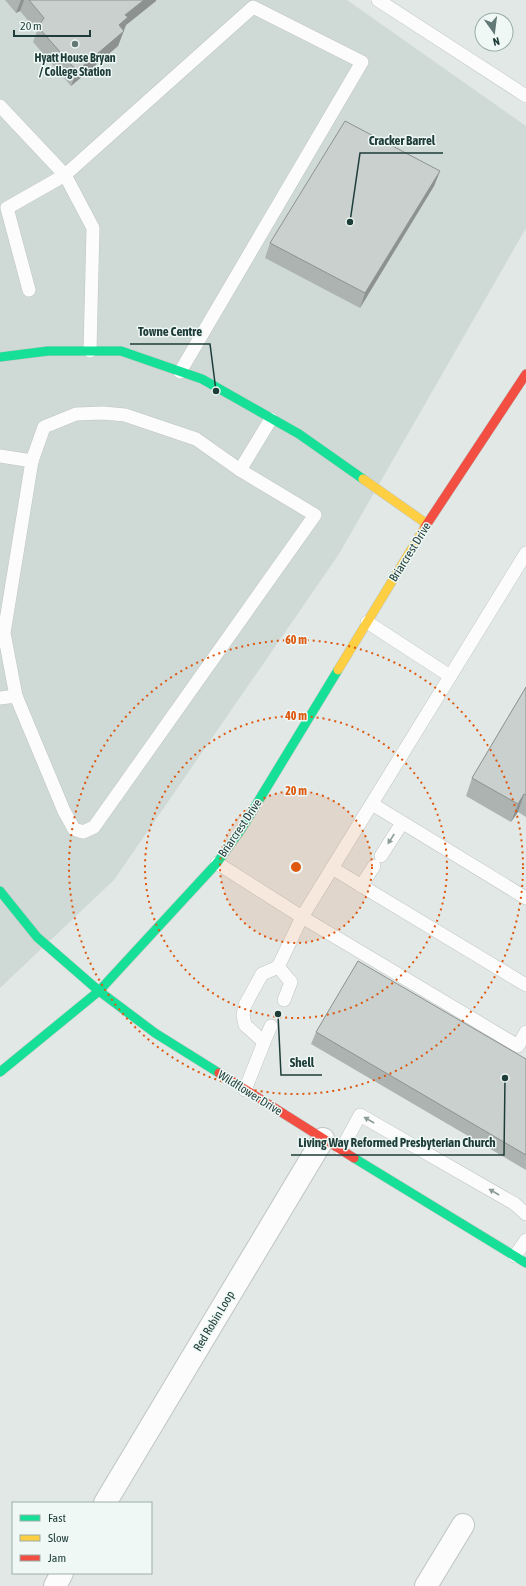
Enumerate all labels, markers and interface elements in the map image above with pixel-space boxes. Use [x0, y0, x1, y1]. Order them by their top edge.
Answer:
scale bar [14, 12, 90, 38]
north arrow [474, 12, 514, 52]
text: 20 m [20, 19, 42, 33]
text: N [492, 35, 501, 48]
marker: Hyatt House Bryan / College Station [70, 39, 80, 49]
place label: Hyatt House Bryan / College Station [34, 51, 116, 79]
callout: Cracker Barrel [360, 128, 443, 153]
text: Cracker Barrel [369, 133, 436, 148]
callout: Towne Centre [130, 319, 210, 344]
text: Towne Centre [138, 324, 202, 339]
street label: Briarcrest Drive [386, 520, 434, 584]
text: 60 m [285, 633, 307, 647]
text: 40 m [284, 709, 307, 723]
text: 20 m [285, 784, 307, 798]
street label: Briarcrest Drive [215, 796, 265, 860]
one-way arrow [387, 834, 395, 844]
centre of rings [289, 860, 303, 874]
callout: Shell [281, 1050, 322, 1075]
text: Shell [290, 1055, 315, 1070]
street label: Wildflower Drive [215, 1068, 285, 1118]
one-way arrow [363, 1116, 375, 1123]
callout: Living Way Reformed Presbyterian Church [291, 1130, 504, 1155]
text: Living Way Reformed Presbyterian Church [298, 1135, 496, 1150]
one-way arrow [488, 1188, 500, 1195]
street label: Red Robin Loop [191, 1288, 238, 1354]
legend [12, 1502, 152, 1574]
text: Fast [48, 1511, 66, 1525]
text: Slow [48, 1531, 69, 1545]
text: Jam [48, 1551, 66, 1565]

